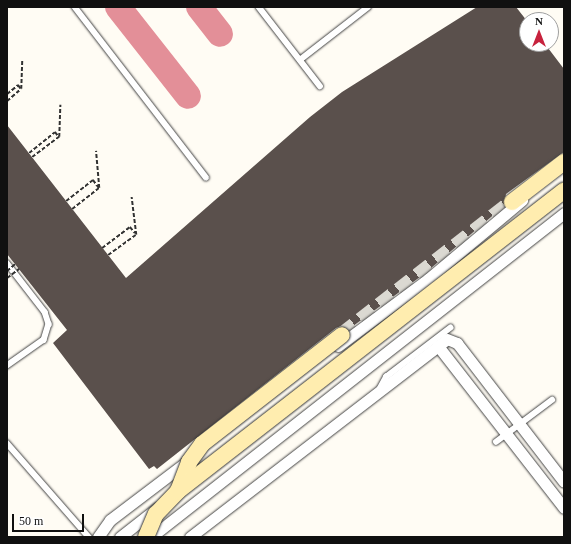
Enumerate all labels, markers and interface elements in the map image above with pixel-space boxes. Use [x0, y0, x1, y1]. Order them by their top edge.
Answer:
north arrow [519, 12, 559, 52]
text: N [535, 15, 543, 27]
scale bar [14, 506, 86, 532]
text: 50 m [19, 514, 43, 528]

